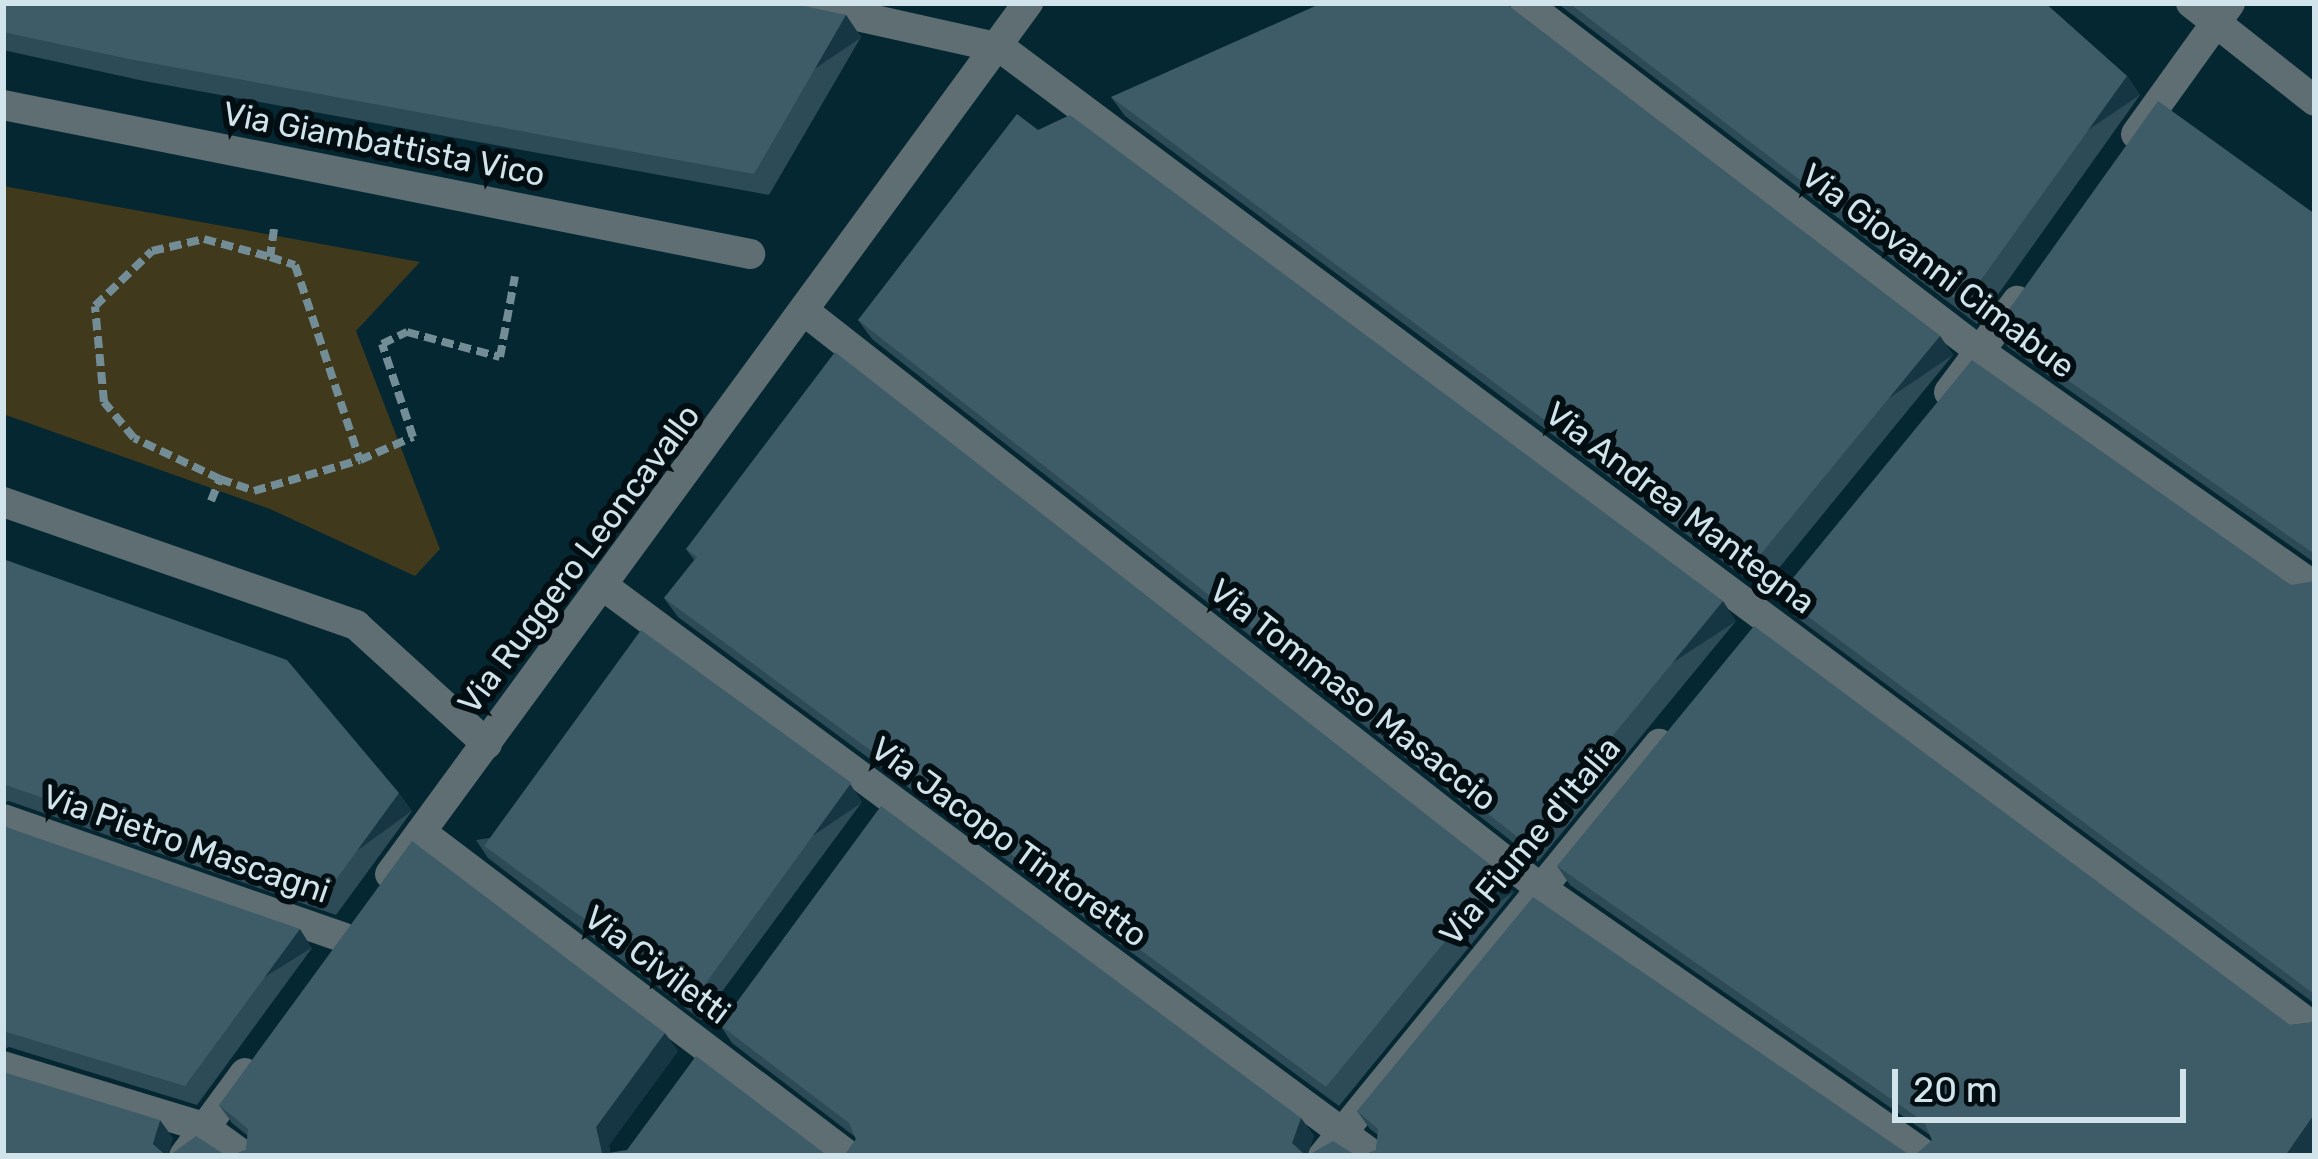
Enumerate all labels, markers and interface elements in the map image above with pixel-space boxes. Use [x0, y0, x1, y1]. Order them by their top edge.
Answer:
street label: Via Giambattista Vico [219, 93, 549, 195]
street label: Via Giovanni Cimabue [1794, 155, 2082, 387]
street label: Via Andrea Mantegna [1537, 393, 1823, 623]
street label: Via Ruggero Leoncavallo [450, 397, 708, 721]
street label: Via Tommaso Masaccio [1201, 570, 1505, 820]
street label: Via Jacopo Tintoretto [863, 728, 1155, 956]
street label: Via Fiume d'Italia [1431, 729, 1629, 953]
street label: Via Pietro Mascagni [37, 776, 335, 912]
street label: Via Civiletti [576, 897, 738, 1033]
scale bar [1898, 1045, 2192, 1119]
text: 20 m [1913, 1068, 1998, 1111]

